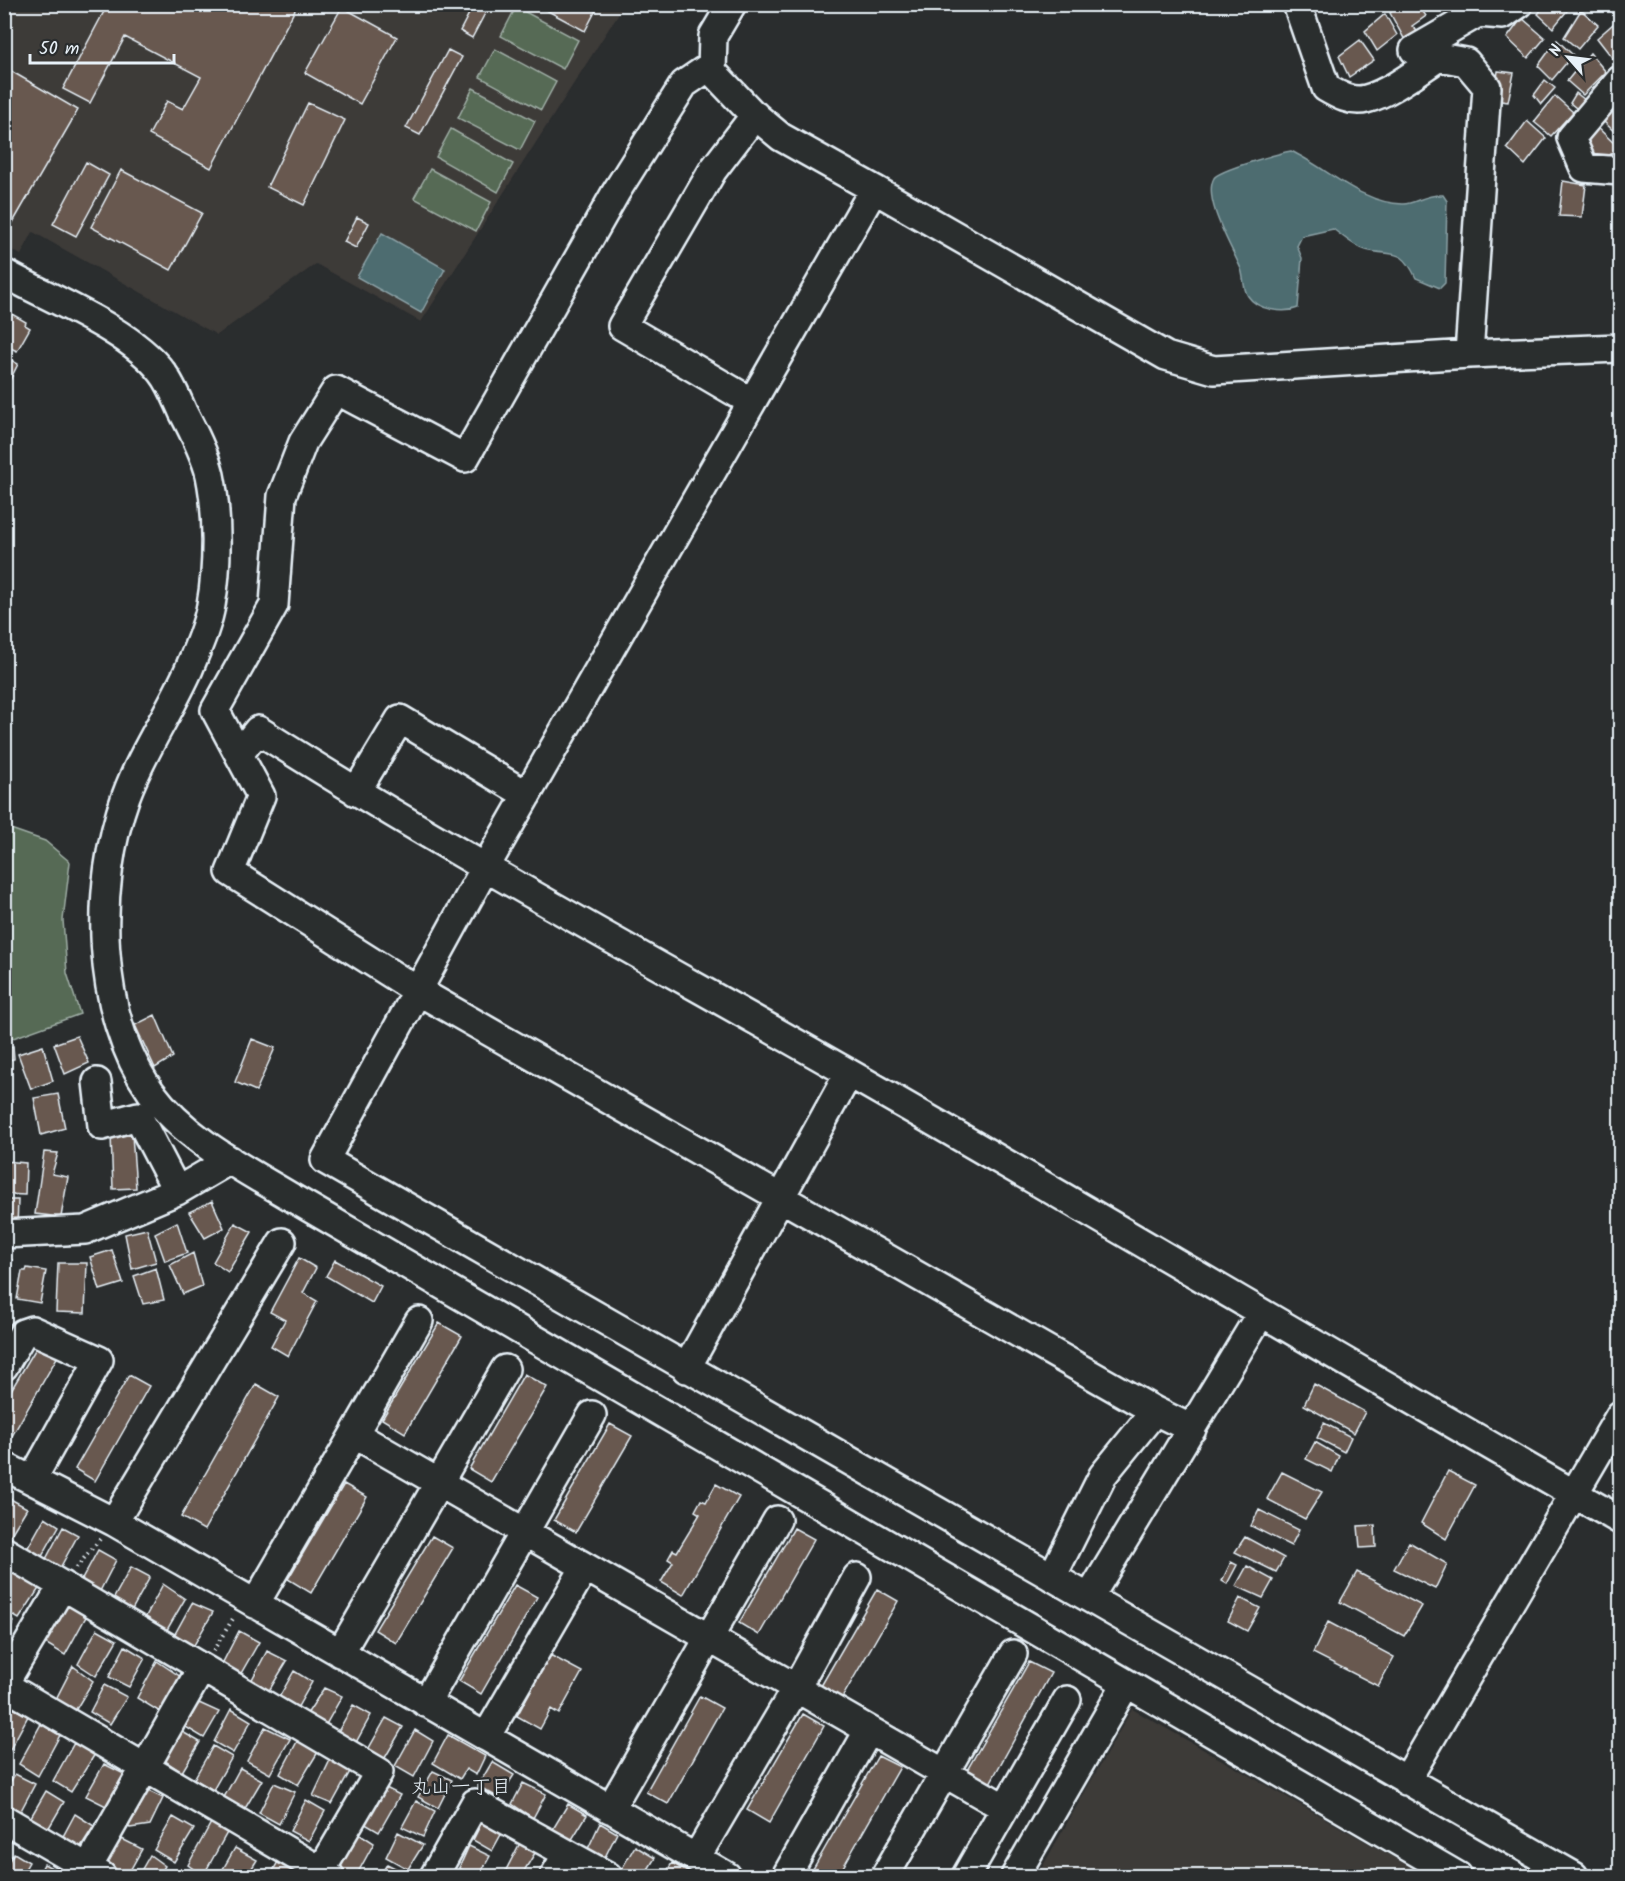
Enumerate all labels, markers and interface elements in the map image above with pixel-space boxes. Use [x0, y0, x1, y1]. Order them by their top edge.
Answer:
scale bar [30, 27, 174, 65]
north arrow [1538, 27, 1598, 87]
text: 50 m [39, 35, 79, 64]
text: N [1543, 40, 1569, 61]
district label: 丸山一丁目 [411, 1772, 511, 1804]

